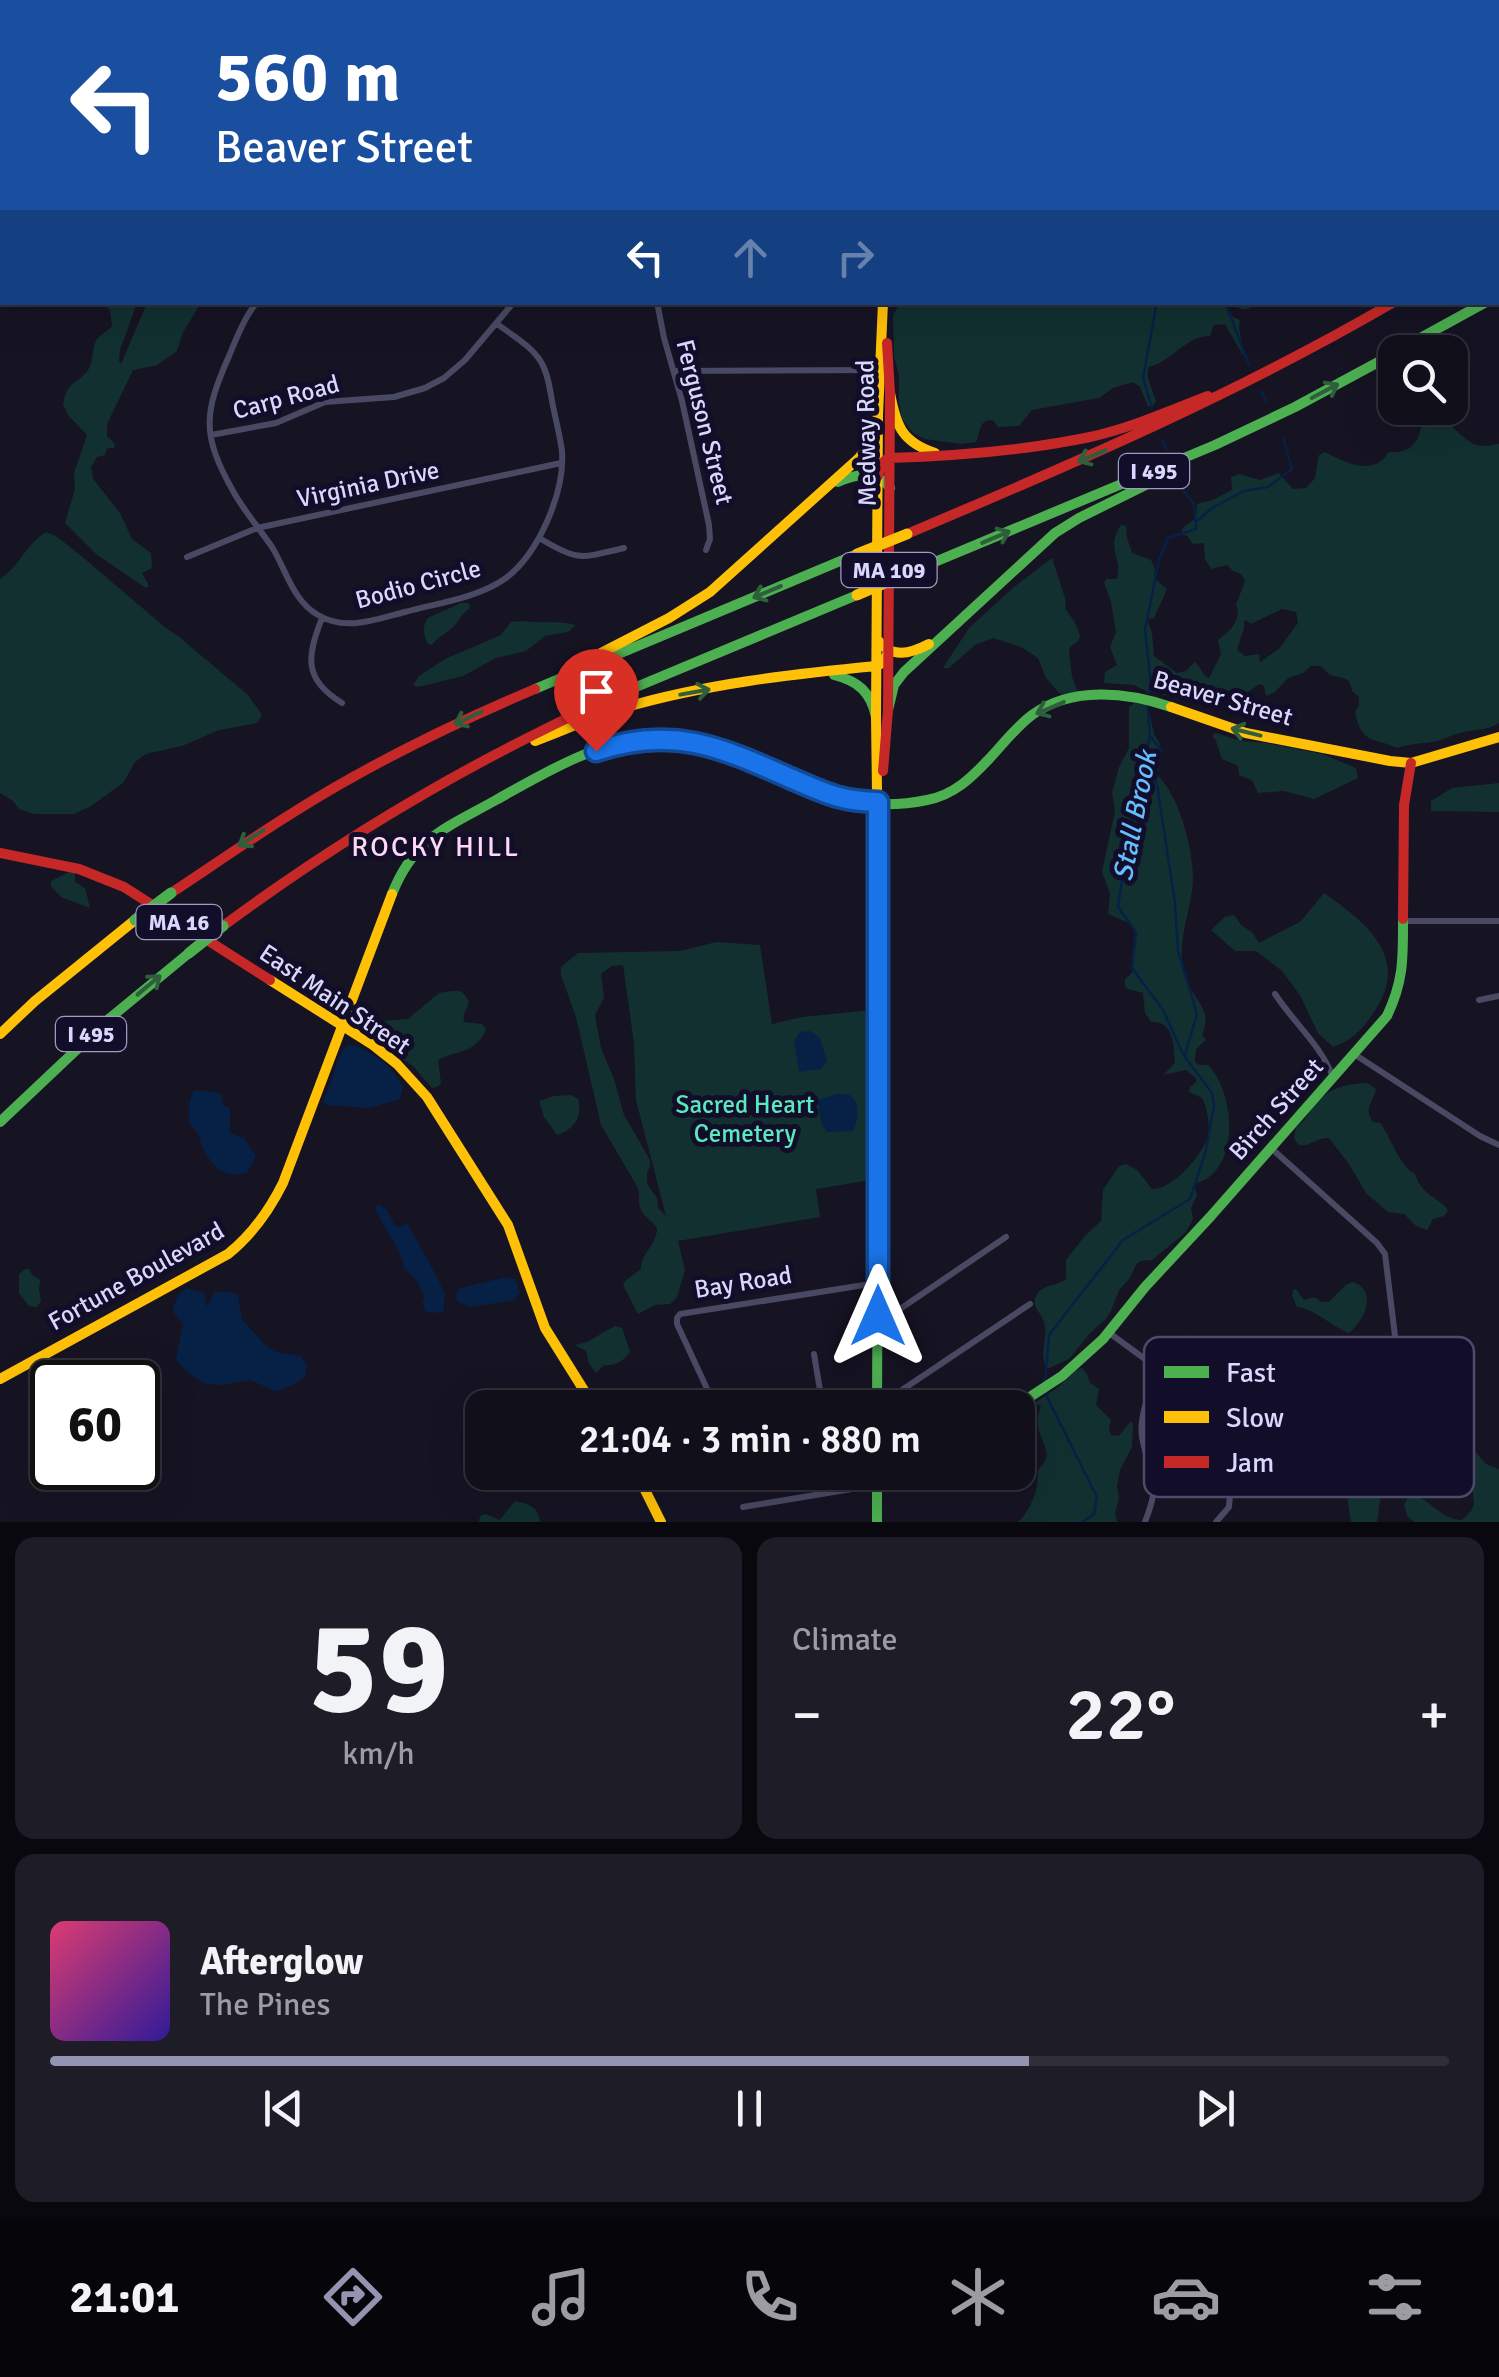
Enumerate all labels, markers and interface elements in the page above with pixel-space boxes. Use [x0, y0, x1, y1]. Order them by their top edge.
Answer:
text: 560 m [215, 34, 400, 120]
icon: left [50, 40, 180, 170]
text: Beaver Street [215, 120, 473, 175]
icon: left [618, 230, 673, 285]
icon: ahead [723, 230, 778, 285]
icon: right [828, 230, 883, 285]
map controls [1378, 335, 1468, 425]
button: search [1378, 335, 1468, 425]
street label: Ferguson Street [670, 336, 741, 508]
street label: Medway Road [849, 359, 883, 507]
street label: Carp Road [229, 368, 343, 426]
one-way arrow [1310, 381, 1340, 400]
one-way arrow [1077, 448, 1108, 466]
street label: Virginia Drive [294, 454, 442, 514]
road number: I 495 [1119, 454, 1189, 488]
one-way arrow [980, 526, 1011, 544]
street label: Bodio Circle [352, 552, 484, 616]
road number: MA 109 [842, 553, 936, 587]
one-way arrow [752, 584, 783, 602]
pin [554, 649, 639, 752]
street label: Beaver Street [1150, 663, 1296, 733]
icon: arrive [569, 664, 624, 719]
one-way arrow [679, 682, 711, 701]
one-way arrow [1035, 700, 1066, 718]
one-way arrow [454, 710, 484, 729]
one-way arrow [1231, 722, 1263, 740]
water label: Stall Brook [1106, 745, 1165, 884]
one-way arrow [238, 828, 266, 849]
district label: ROCKY HILL [351, 830, 521, 864]
road number: MA 16 [136, 905, 222, 939]
street label: East Main Street [253, 937, 417, 1061]
one-way arrow [136, 974, 162, 996]
road number: I 495 [56, 1017, 126, 1051]
street label: Birch Street [1222, 1051, 1330, 1166]
park label: Sacred Heart Cemetery [676, 1089, 815, 1149]
street label: Fortune Boulevard [43, 1215, 229, 1337]
street label: Bay Road [692, 1259, 794, 1305]
position arrow [826, 1264, 930, 1368]
legend [1144, 1337, 1474, 1497]
text: Fast [1226, 1356, 1276, 1390]
speed limit sign: 60 [30, 1360, 160, 1490]
text: Slow [1226, 1401, 1284, 1435]
text: 21:04 · 3 min · 880 m [579, 1416, 921, 1463]
text: Jam [1226, 1446, 1274, 1480]
text: 59 [308, 1589, 449, 1749]
text: Climate [792, 1620, 898, 1659]
text: 22° [1066, 1668, 1175, 1761]
text: − [792, 1681, 822, 1749]
text: + [1419, 1681, 1449, 1749]
text: km/h [342, 1734, 415, 1773]
text: Afterglow [200, 1938, 363, 1985]
text: The Pines [200, 1985, 331, 2024]
icon: previous [256, 2081, 311, 2136]
icon: pause [722, 2081, 777, 2136]
icon: next [1188, 2081, 1243, 2136]
icon: directions [318, 2262, 388, 2332]
icon: music [526, 2262, 596, 2332]
icon: phone [735, 2262, 805, 2332]
icon: climate [943, 2262, 1013, 2332]
icon: car [1151, 2262, 1221, 2332]
icon: filters [1360, 2262, 1430, 2332]
text: 21:01 [69, 2270, 180, 2325]

